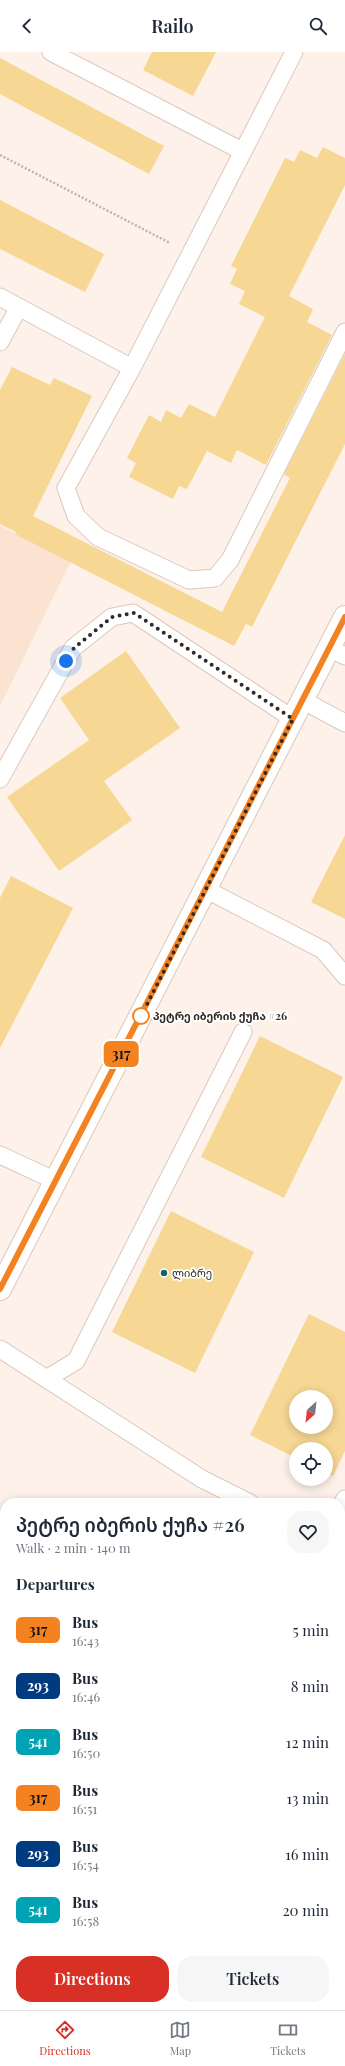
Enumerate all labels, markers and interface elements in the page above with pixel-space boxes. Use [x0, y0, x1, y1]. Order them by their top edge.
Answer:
text: Railo [151, 14, 194, 38]
icon: back [16, 15, 38, 37]
icon: search [307, 15, 329, 37]
your location [56, 651, 76, 671]
marker: პეტრე იბერის ქუჩა #26 [132, 1007, 150, 1025]
place label: პეტრე იბერის ქუჩა #26 [153, 1008, 287, 1023]
line badge: 317 [98, 1041, 144, 1067]
text: 317 [112, 1044, 130, 1063]
place label: ლიბრე [172, 1265, 212, 1280]
marker: ლიბრე [159, 1268, 169, 1278]
north arrow [289, 1390, 333, 1434]
map controls [289, 1390, 333, 1486]
button: locate [289, 1442, 333, 1486]
text: პეტრე იბერის ქუჩა #26 [16, 1511, 245, 1537]
button: heart [287, 1511, 329, 1553]
text: Walk · 2 min · 140 m [16, 1539, 131, 1556]
text: Departures [16, 1574, 95, 1594]
text: Bus [72, 1612, 98, 1632]
text: 317 [29, 1620, 47, 1639]
text: 5 min [293, 1620, 329, 1640]
text: 16:43 [72, 1632, 99, 1649]
text: Bus [72, 1668, 98, 1688]
text: 293 [27, 1676, 49, 1695]
text: 8 min [291, 1676, 329, 1696]
text: 16:46 [72, 1688, 100, 1705]
text: Bus [72, 1724, 98, 1744]
text: 541 [28, 1732, 48, 1751]
text: 12 min [286, 1732, 329, 1752]
text: 16:50 [72, 1744, 100, 1761]
text: Bus [72, 1780, 98, 1800]
text: 317 [29, 1788, 47, 1807]
text: 13 min [287, 1788, 329, 1808]
text: 16:51 [72, 1800, 97, 1817]
text: Bus [72, 1836, 98, 1856]
text: 293 [27, 1844, 49, 1863]
text: 16 min [285, 1844, 329, 1864]
text: 16:54 [72, 1856, 99, 1873]
text: Bus [72, 1892, 98, 1912]
text: 541 [28, 1900, 48, 1919]
text: 20 min [282, 1900, 329, 1920]
text: 16:58 [72, 1912, 99, 1929]
button: Directions [16, 1956, 169, 2002]
button: Tickets [177, 1956, 329, 2002]
tab: Directions [39, 2019, 91, 2058]
tab: Map [169, 2019, 191, 2058]
tab: Tickets [270, 2019, 306, 2058]

